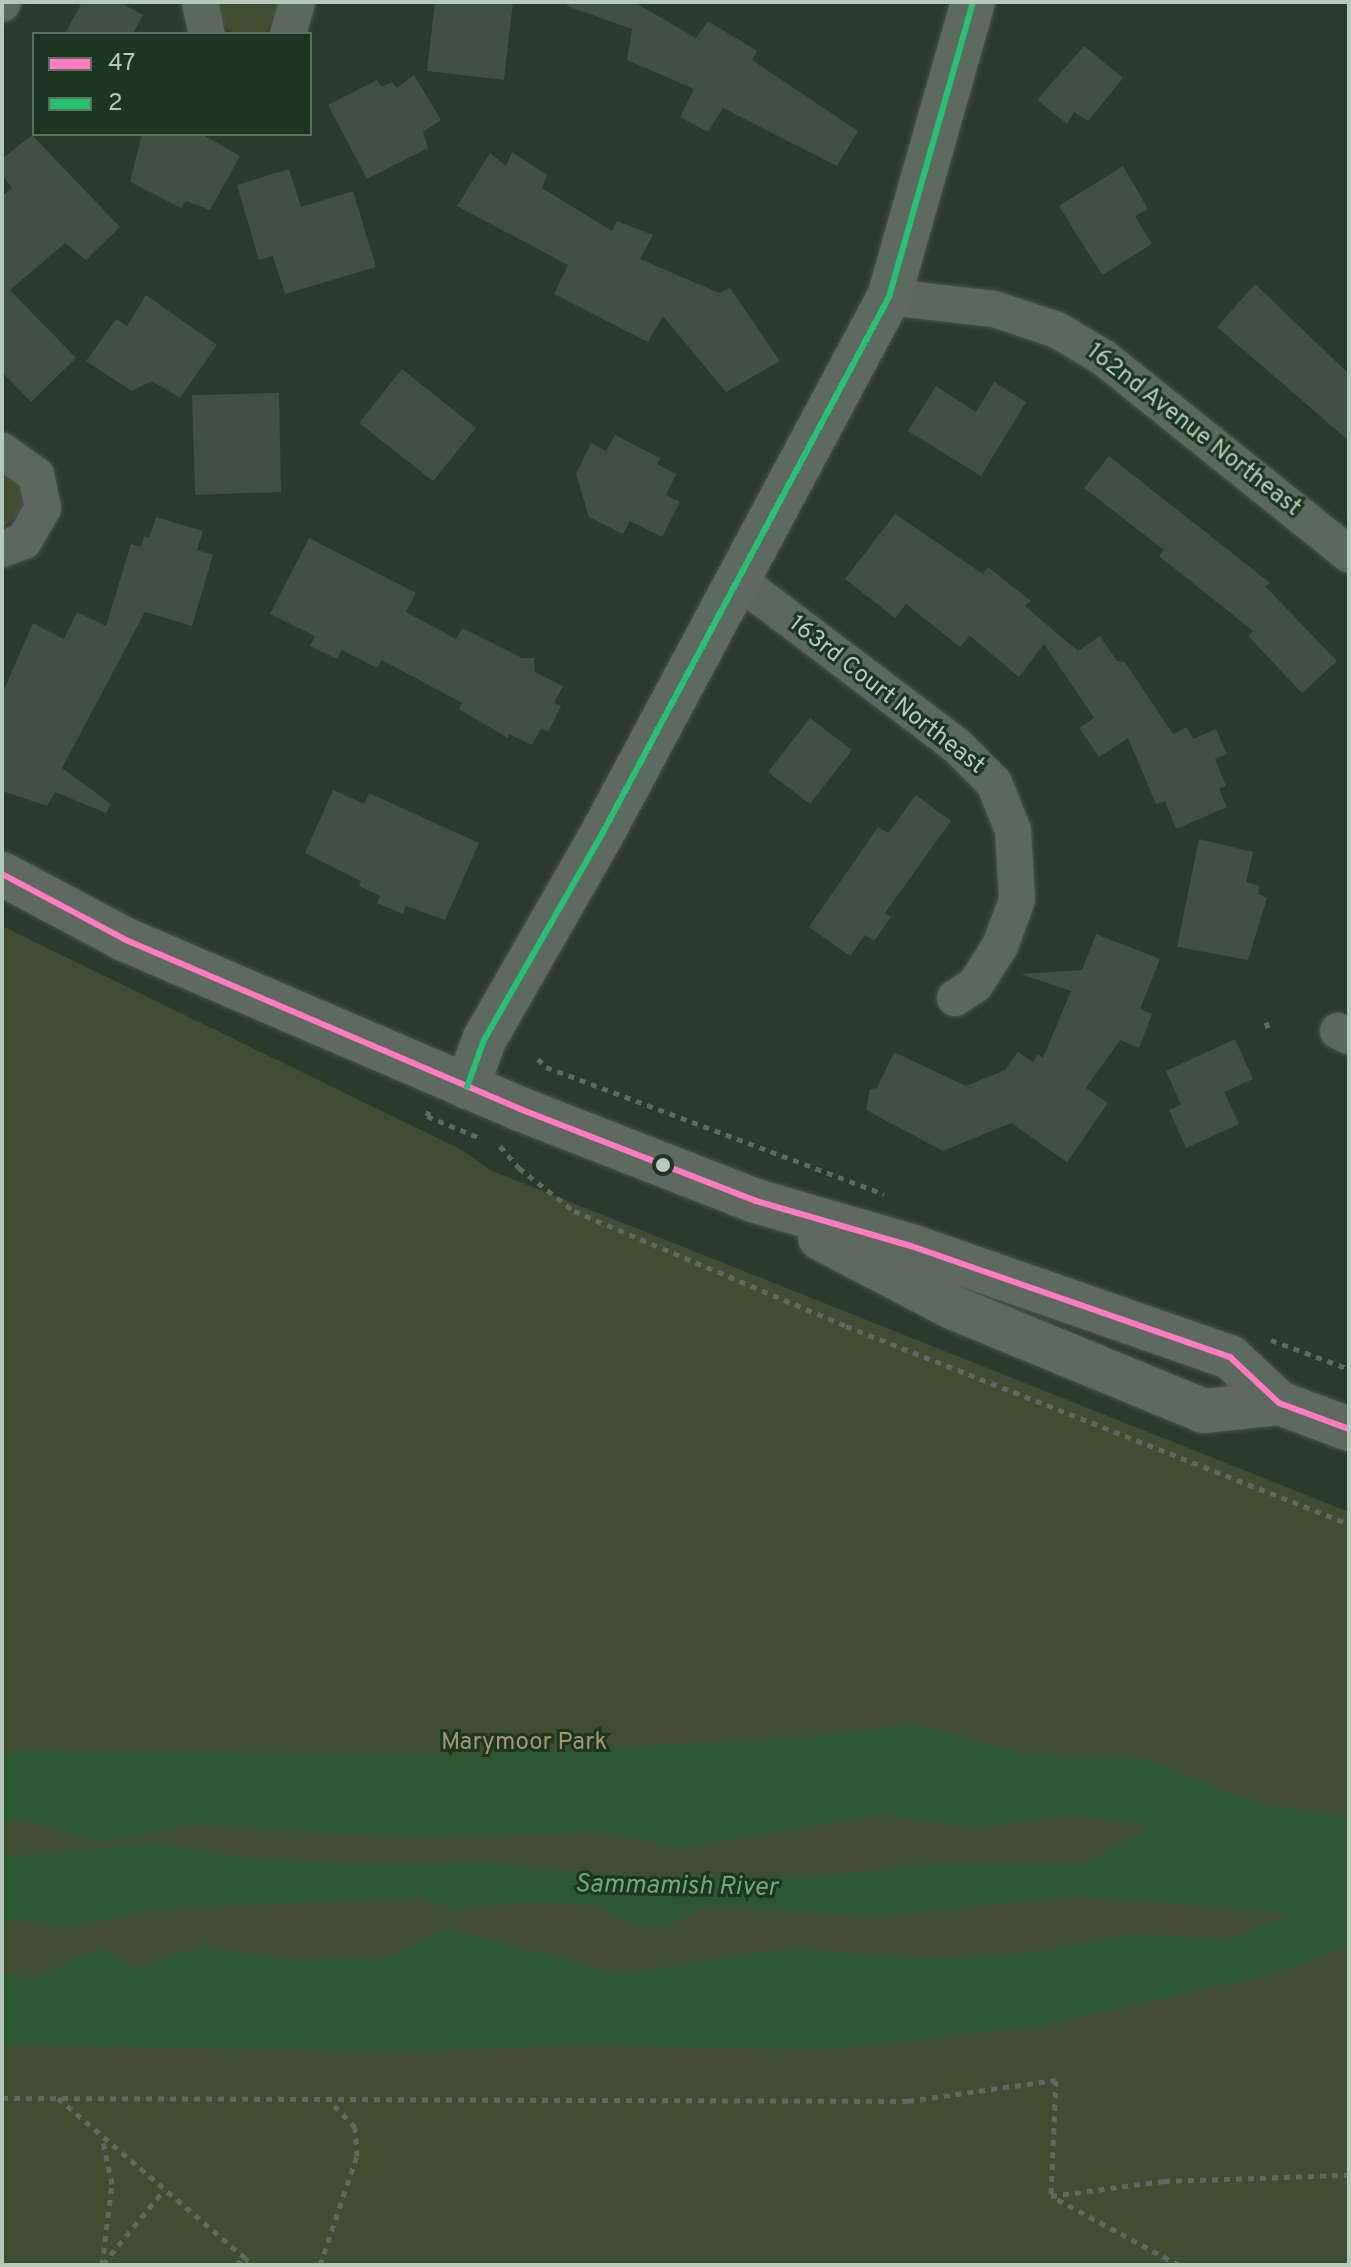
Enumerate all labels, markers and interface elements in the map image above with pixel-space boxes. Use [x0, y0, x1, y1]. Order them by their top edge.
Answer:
legend [32, 32, 312, 136]
text: 47 [108, 49, 135, 79]
text: 2 [108, 89, 123, 119]
street label: 162nd Avenue Northeast [1080, 338, 1306, 524]
street label: 163rd Court Northeast [782, 611, 990, 781]
unlabelled marker [655, 1157, 671, 1173]
park label: Marymoor Park [441, 1730, 607, 1758]
water label: Sammamish River [574, 1870, 778, 1904]

